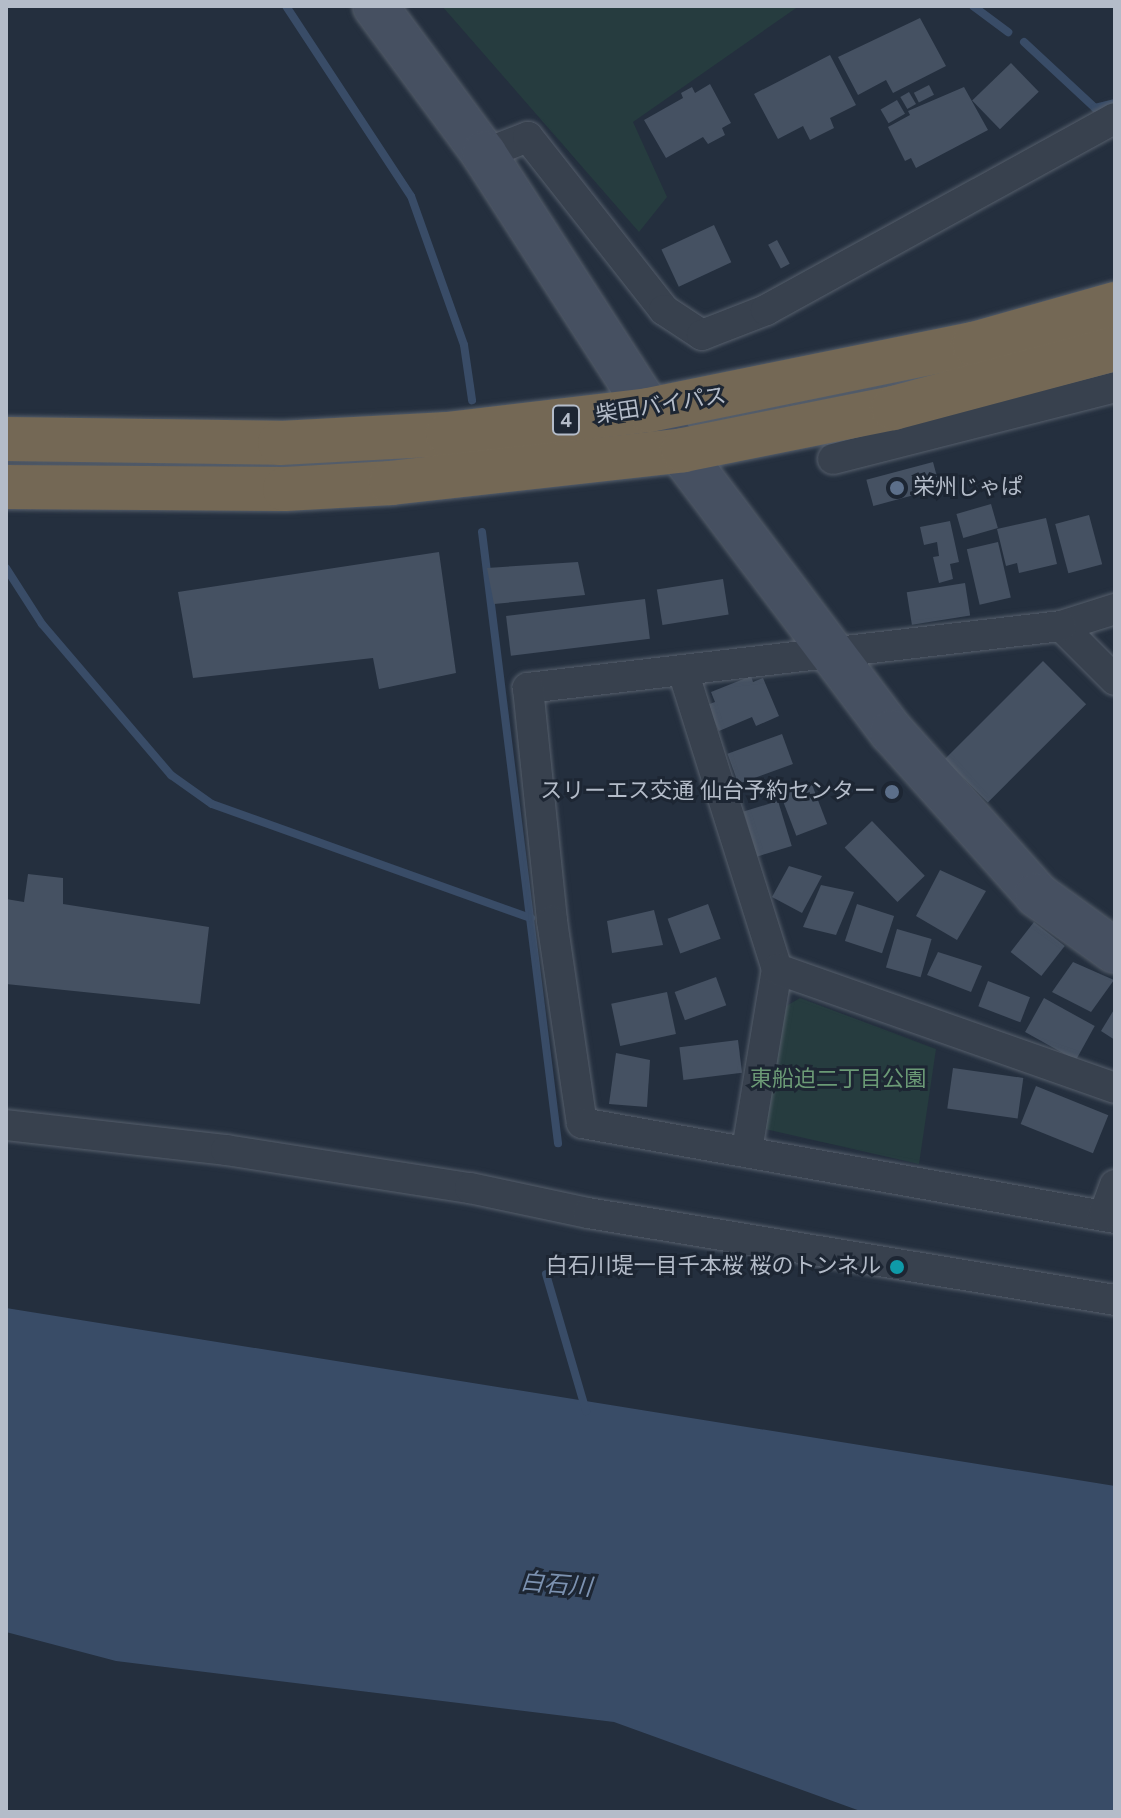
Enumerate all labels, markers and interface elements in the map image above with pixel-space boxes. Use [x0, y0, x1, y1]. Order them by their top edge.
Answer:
street label: 柴田バイパス [594, 383, 728, 429]
road number: 4 [552, 404, 580, 436]
place label: 栄州じゃぱ [913, 475, 1023, 501]
marker: 栄州じゃぱ [888, 479, 906, 497]
place label: スリーエス交通 仙台予約センター [540, 779, 876, 805]
marker: スリーエス交通 仙台予約センター [883, 783, 901, 801]
park label: 東船迫二丁目公園 [750, 1067, 926, 1093]
place label: 白石川堤一目千本桜 桜のトンネル [545, 1254, 881, 1280]
marker: 白石川堤一目千本桜 桜のトンネル [888, 1258, 906, 1276]
water label: 白石川 [519, 1568, 593, 1602]

